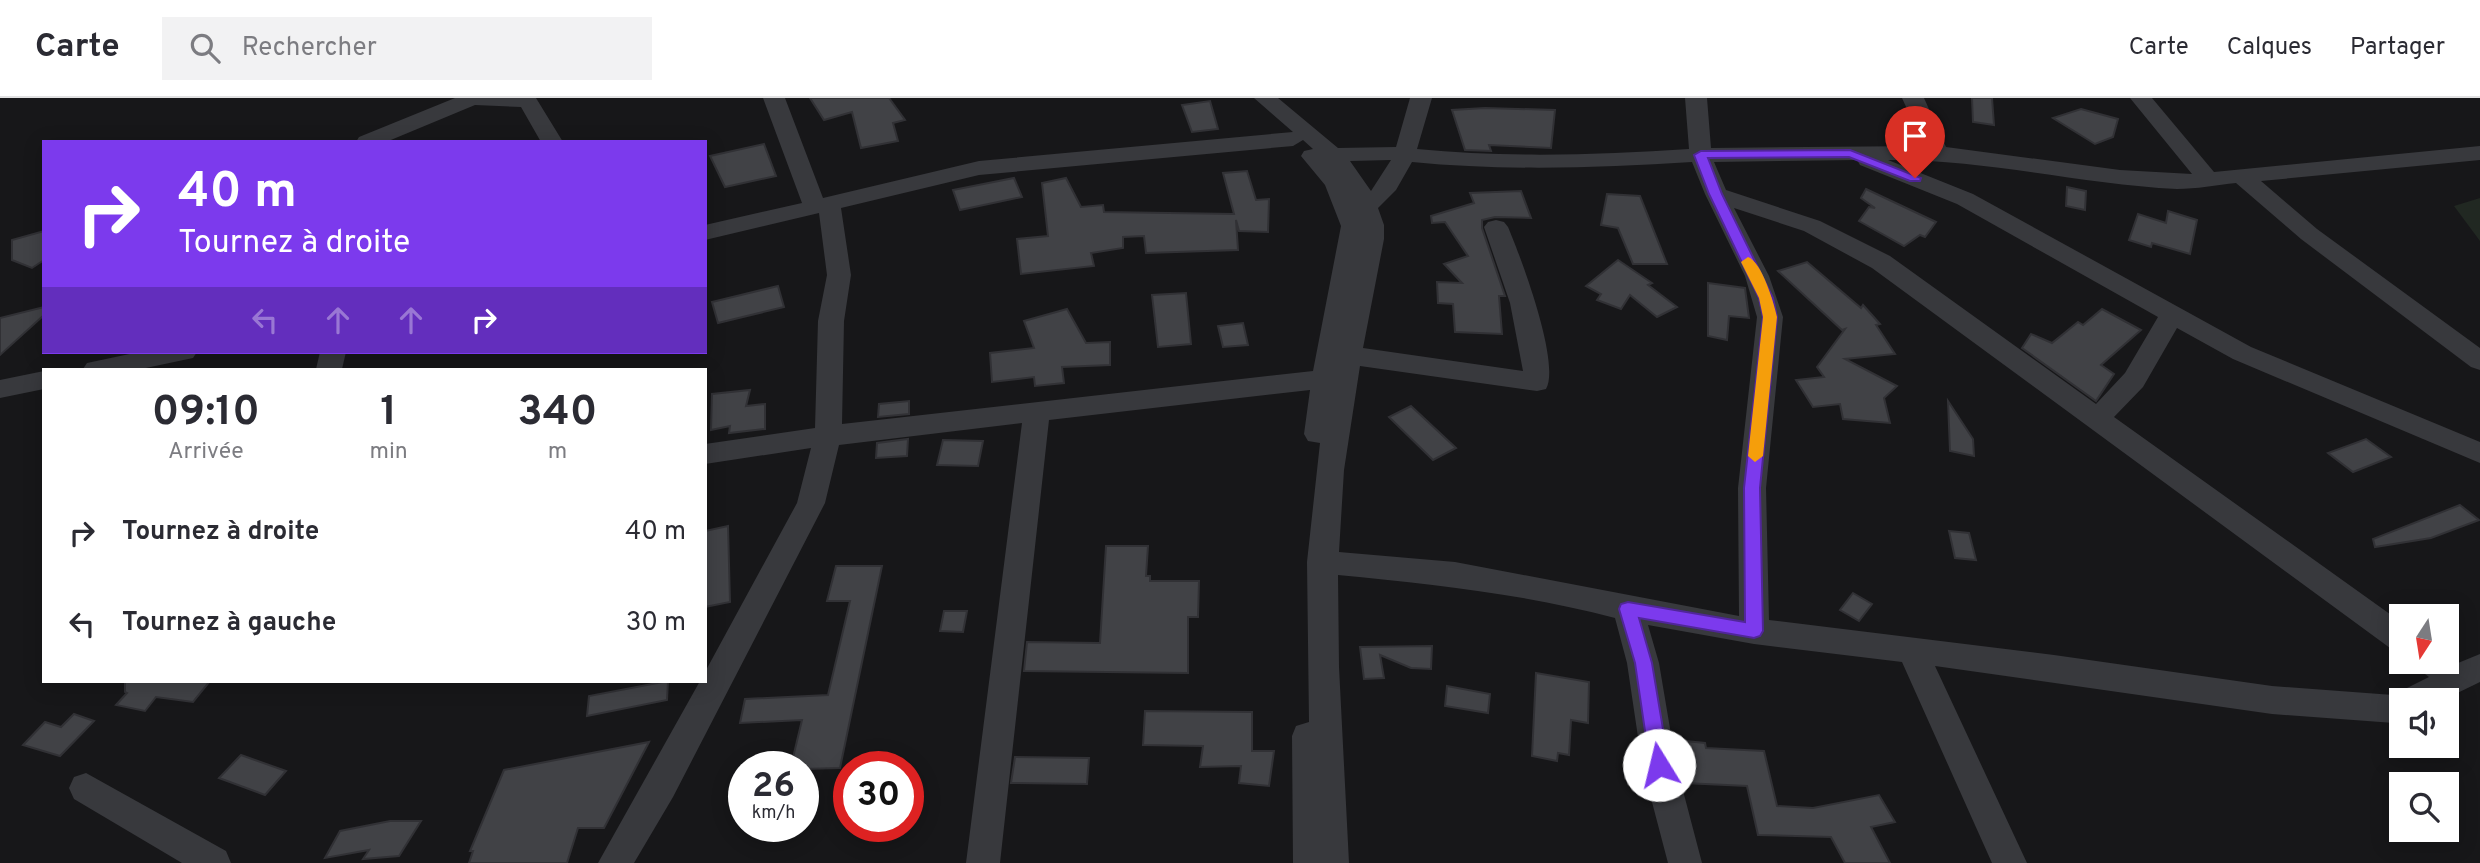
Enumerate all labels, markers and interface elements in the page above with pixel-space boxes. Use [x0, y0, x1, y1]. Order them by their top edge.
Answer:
search box [162, 17, 652, 80]
text: Carte [35, 27, 120, 69]
icon: search [186, 29, 224, 67]
text: Rechercher [242, 32, 377, 65]
text: Carte [2129, 33, 2189, 63]
text: Calques [2227, 33, 2312, 63]
text: Partager [2350, 33, 2445, 63]
pin [1885, 106, 1945, 178]
icon: arrive [1896, 117, 1934, 155]
text: 40 m [178, 163, 297, 225]
icon: right [63, 168, 154, 259]
text: Tournez à droite [178, 224, 410, 264]
icon: left [246, 301, 284, 339]
icon: ahead [319, 301, 357, 339]
icon: ahead [392, 301, 430, 339]
icon: right [465, 301, 503, 339]
text: 09:10 [152, 387, 260, 440]
text: 1 [380, 387, 397, 440]
text: 340 [517, 387, 597, 440]
text: Arrivée [168, 438, 244, 467]
text: min [369, 438, 408, 467]
text: m [548, 438, 567, 467]
icon: right [63, 514, 101, 552]
text: Tournez à droite [122, 516, 319, 549]
text: 40 m [625, 516, 686, 549]
north arrow [2389, 604, 2459, 674]
map controls [2389, 604, 2459, 842]
icon: left [63, 605, 101, 643]
text: Tournez à gauche [122, 607, 336, 640]
text: 30 m [626, 607, 686, 640]
button: sound [2389, 688, 2459, 758]
position arrow [1622, 728, 1696, 802]
speed limit sign: 30 [833, 751, 924, 842]
text: 26 [752, 765, 795, 809]
button: search [2389, 772, 2459, 842]
text: km/h [752, 802, 795, 825]

